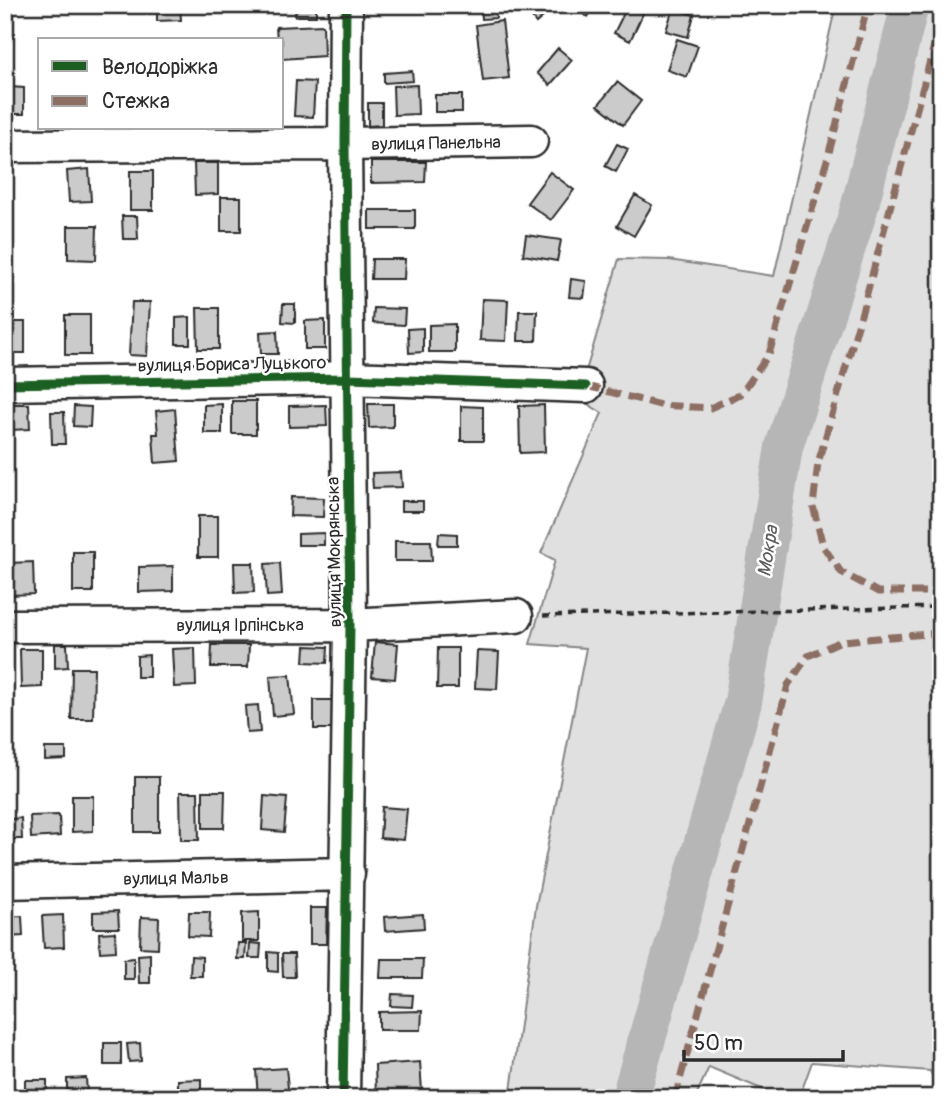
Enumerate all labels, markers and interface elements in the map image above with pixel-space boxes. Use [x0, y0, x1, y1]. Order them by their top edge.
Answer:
legend [38, 38, 284, 130]
text: Велодоріжка [102, 54, 218, 81]
text: Стежка [102, 88, 170, 115]
street label: вулиця Панельна [371, 131, 501, 156]
street label: вулиця Бориса Луцького [137, 351, 327, 378]
street label: вулиця Мокрянська [322, 476, 347, 627]
water label: Мокра [752, 523, 784, 578]
street label: вулиця Ірпінська [176, 614, 304, 637]
street label: вулиця Мальв [123, 866, 229, 891]
scale bar [684, 1019, 843, 1063]
text: 50 m [694, 1030, 743, 1057]

